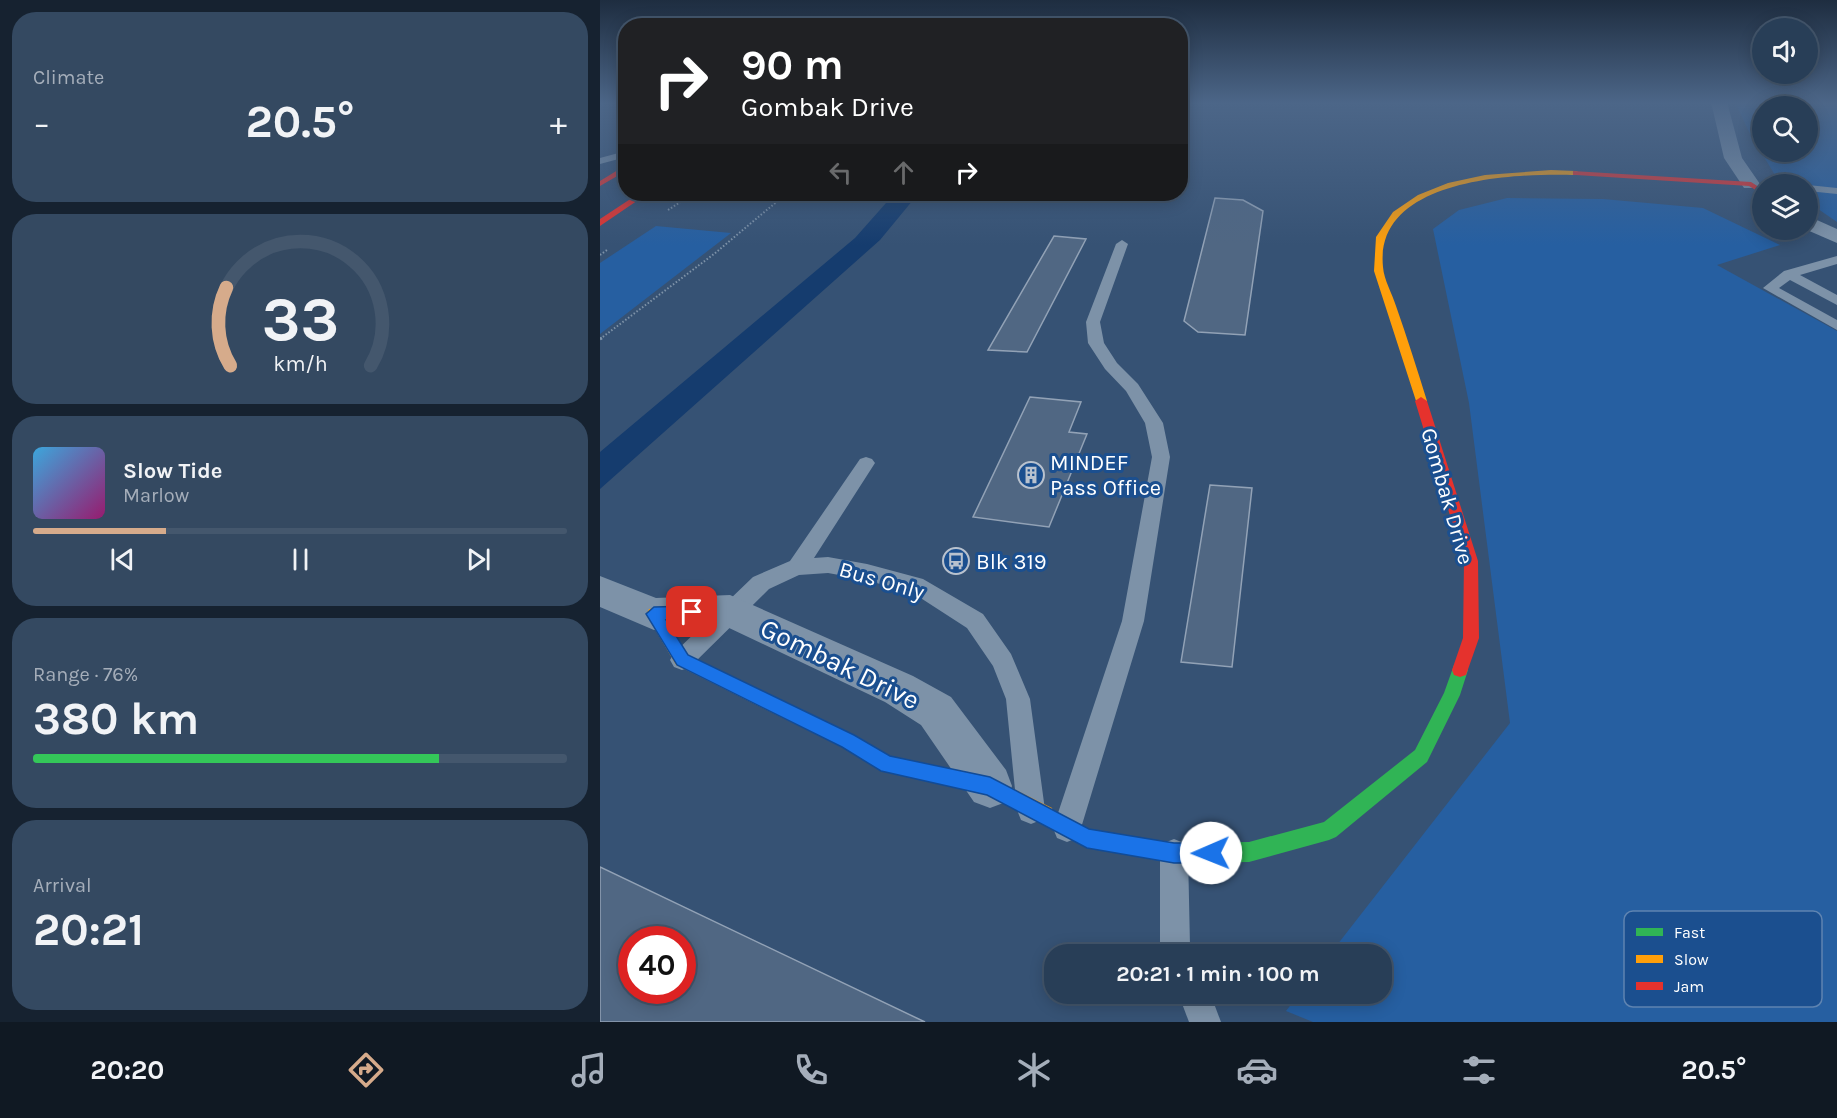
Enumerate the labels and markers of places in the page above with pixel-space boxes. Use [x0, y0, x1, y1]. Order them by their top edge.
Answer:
place label: MINDEF Pass Office [1050, 450, 1161, 501]
building icon: MINDEF Pass Office [1016, 460, 1046, 490]
bus stop icon: Blk 319 [941, 546, 971, 576]
place label: Blk 319 [976, 549, 1046, 575]
pin [666, 586, 717, 637]

